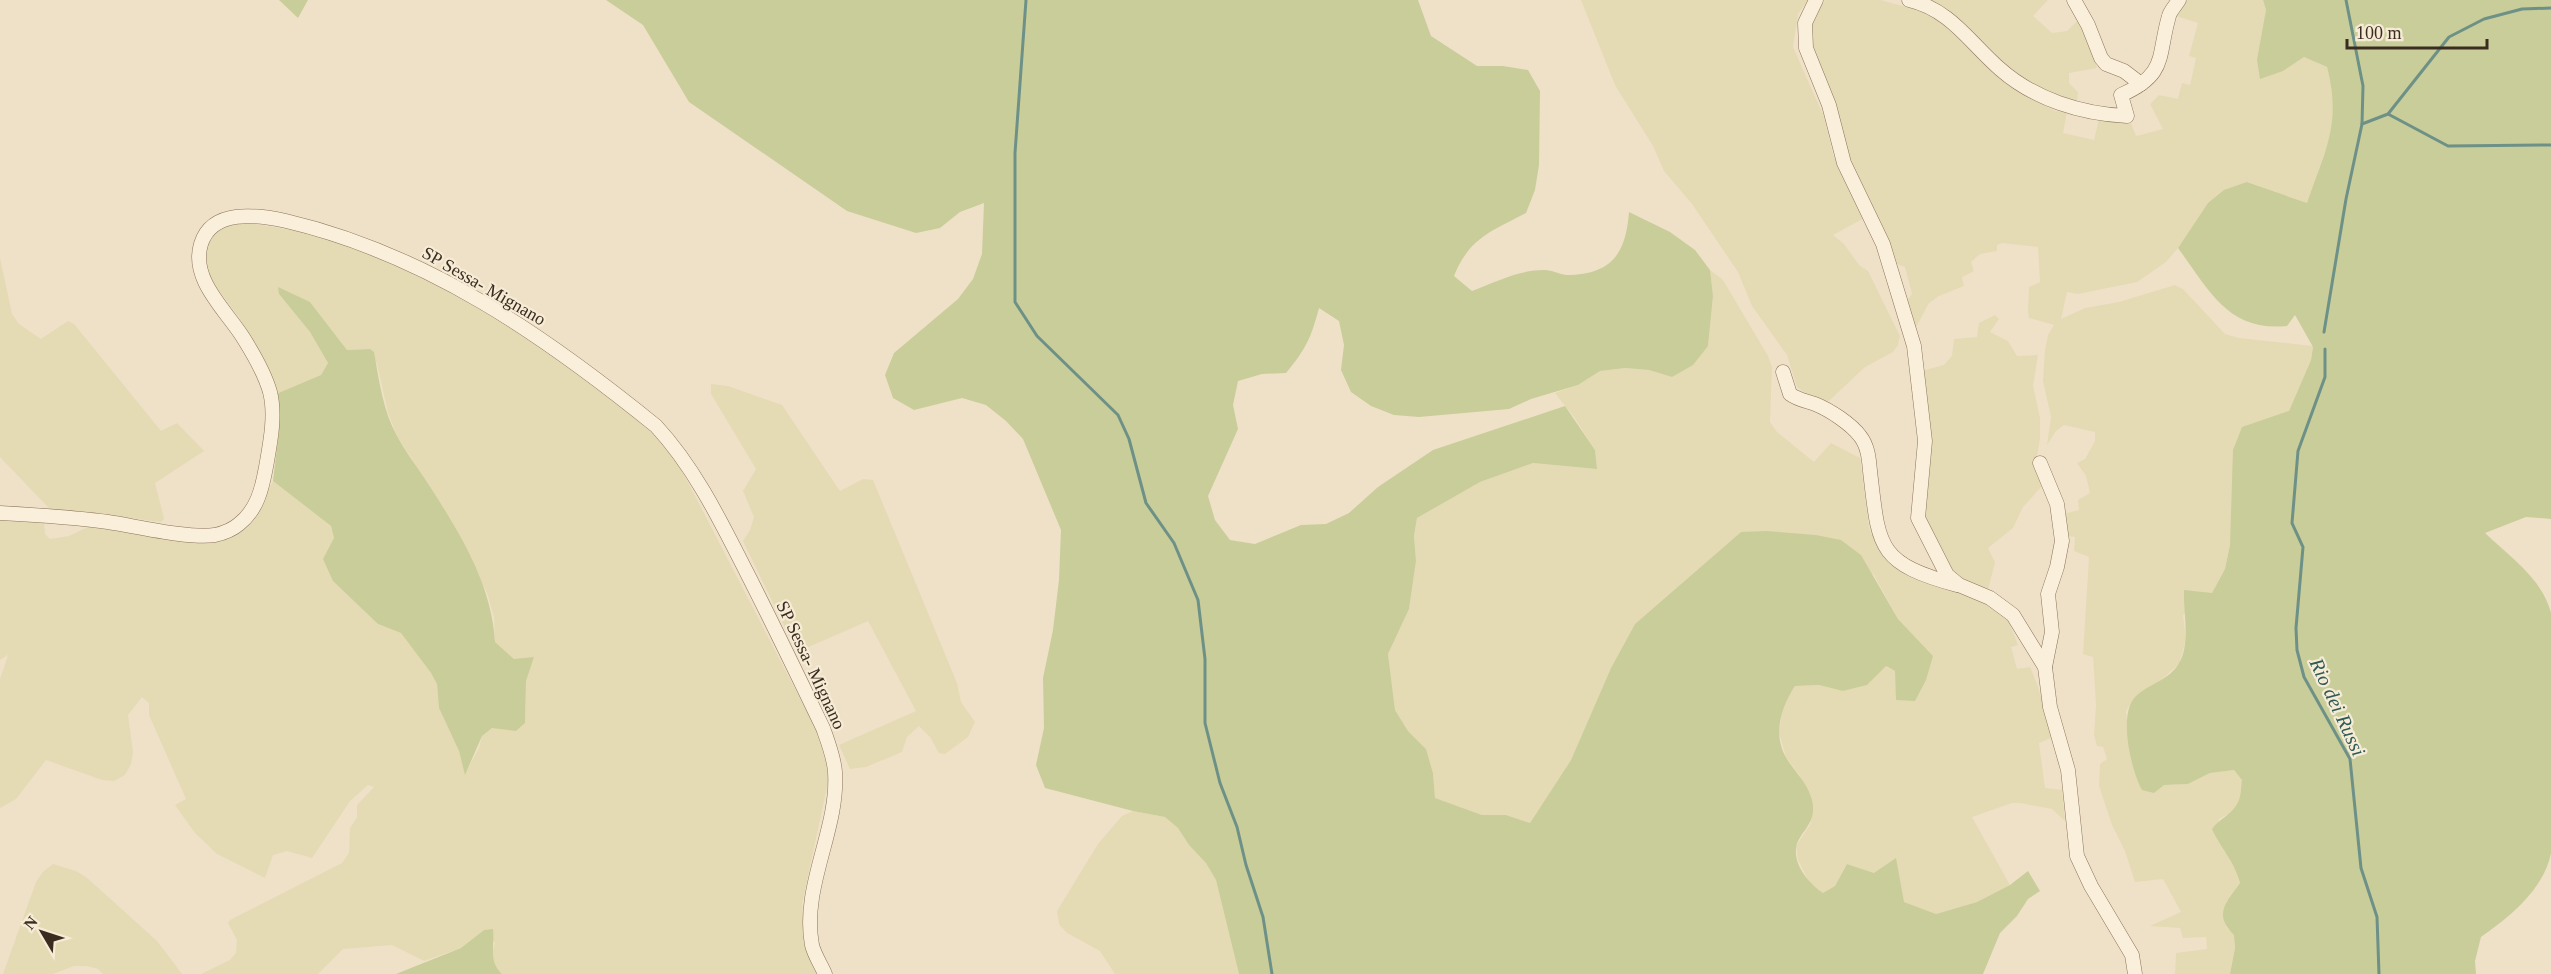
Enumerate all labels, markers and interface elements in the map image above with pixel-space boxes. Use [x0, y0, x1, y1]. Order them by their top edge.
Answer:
scale bar [2347, 12, 2486, 50]
text: 100 m [2356, 23, 2402, 43]
street label: SP Sessa- Mignano [419, 243, 549, 329]
street label: SP Sessa- Mignano [772, 598, 850, 732]
water label: Rio dei Russi [2305, 654, 2370, 759]
north arrow [12, 902, 72, 962]
text: N [20, 913, 41, 933]

